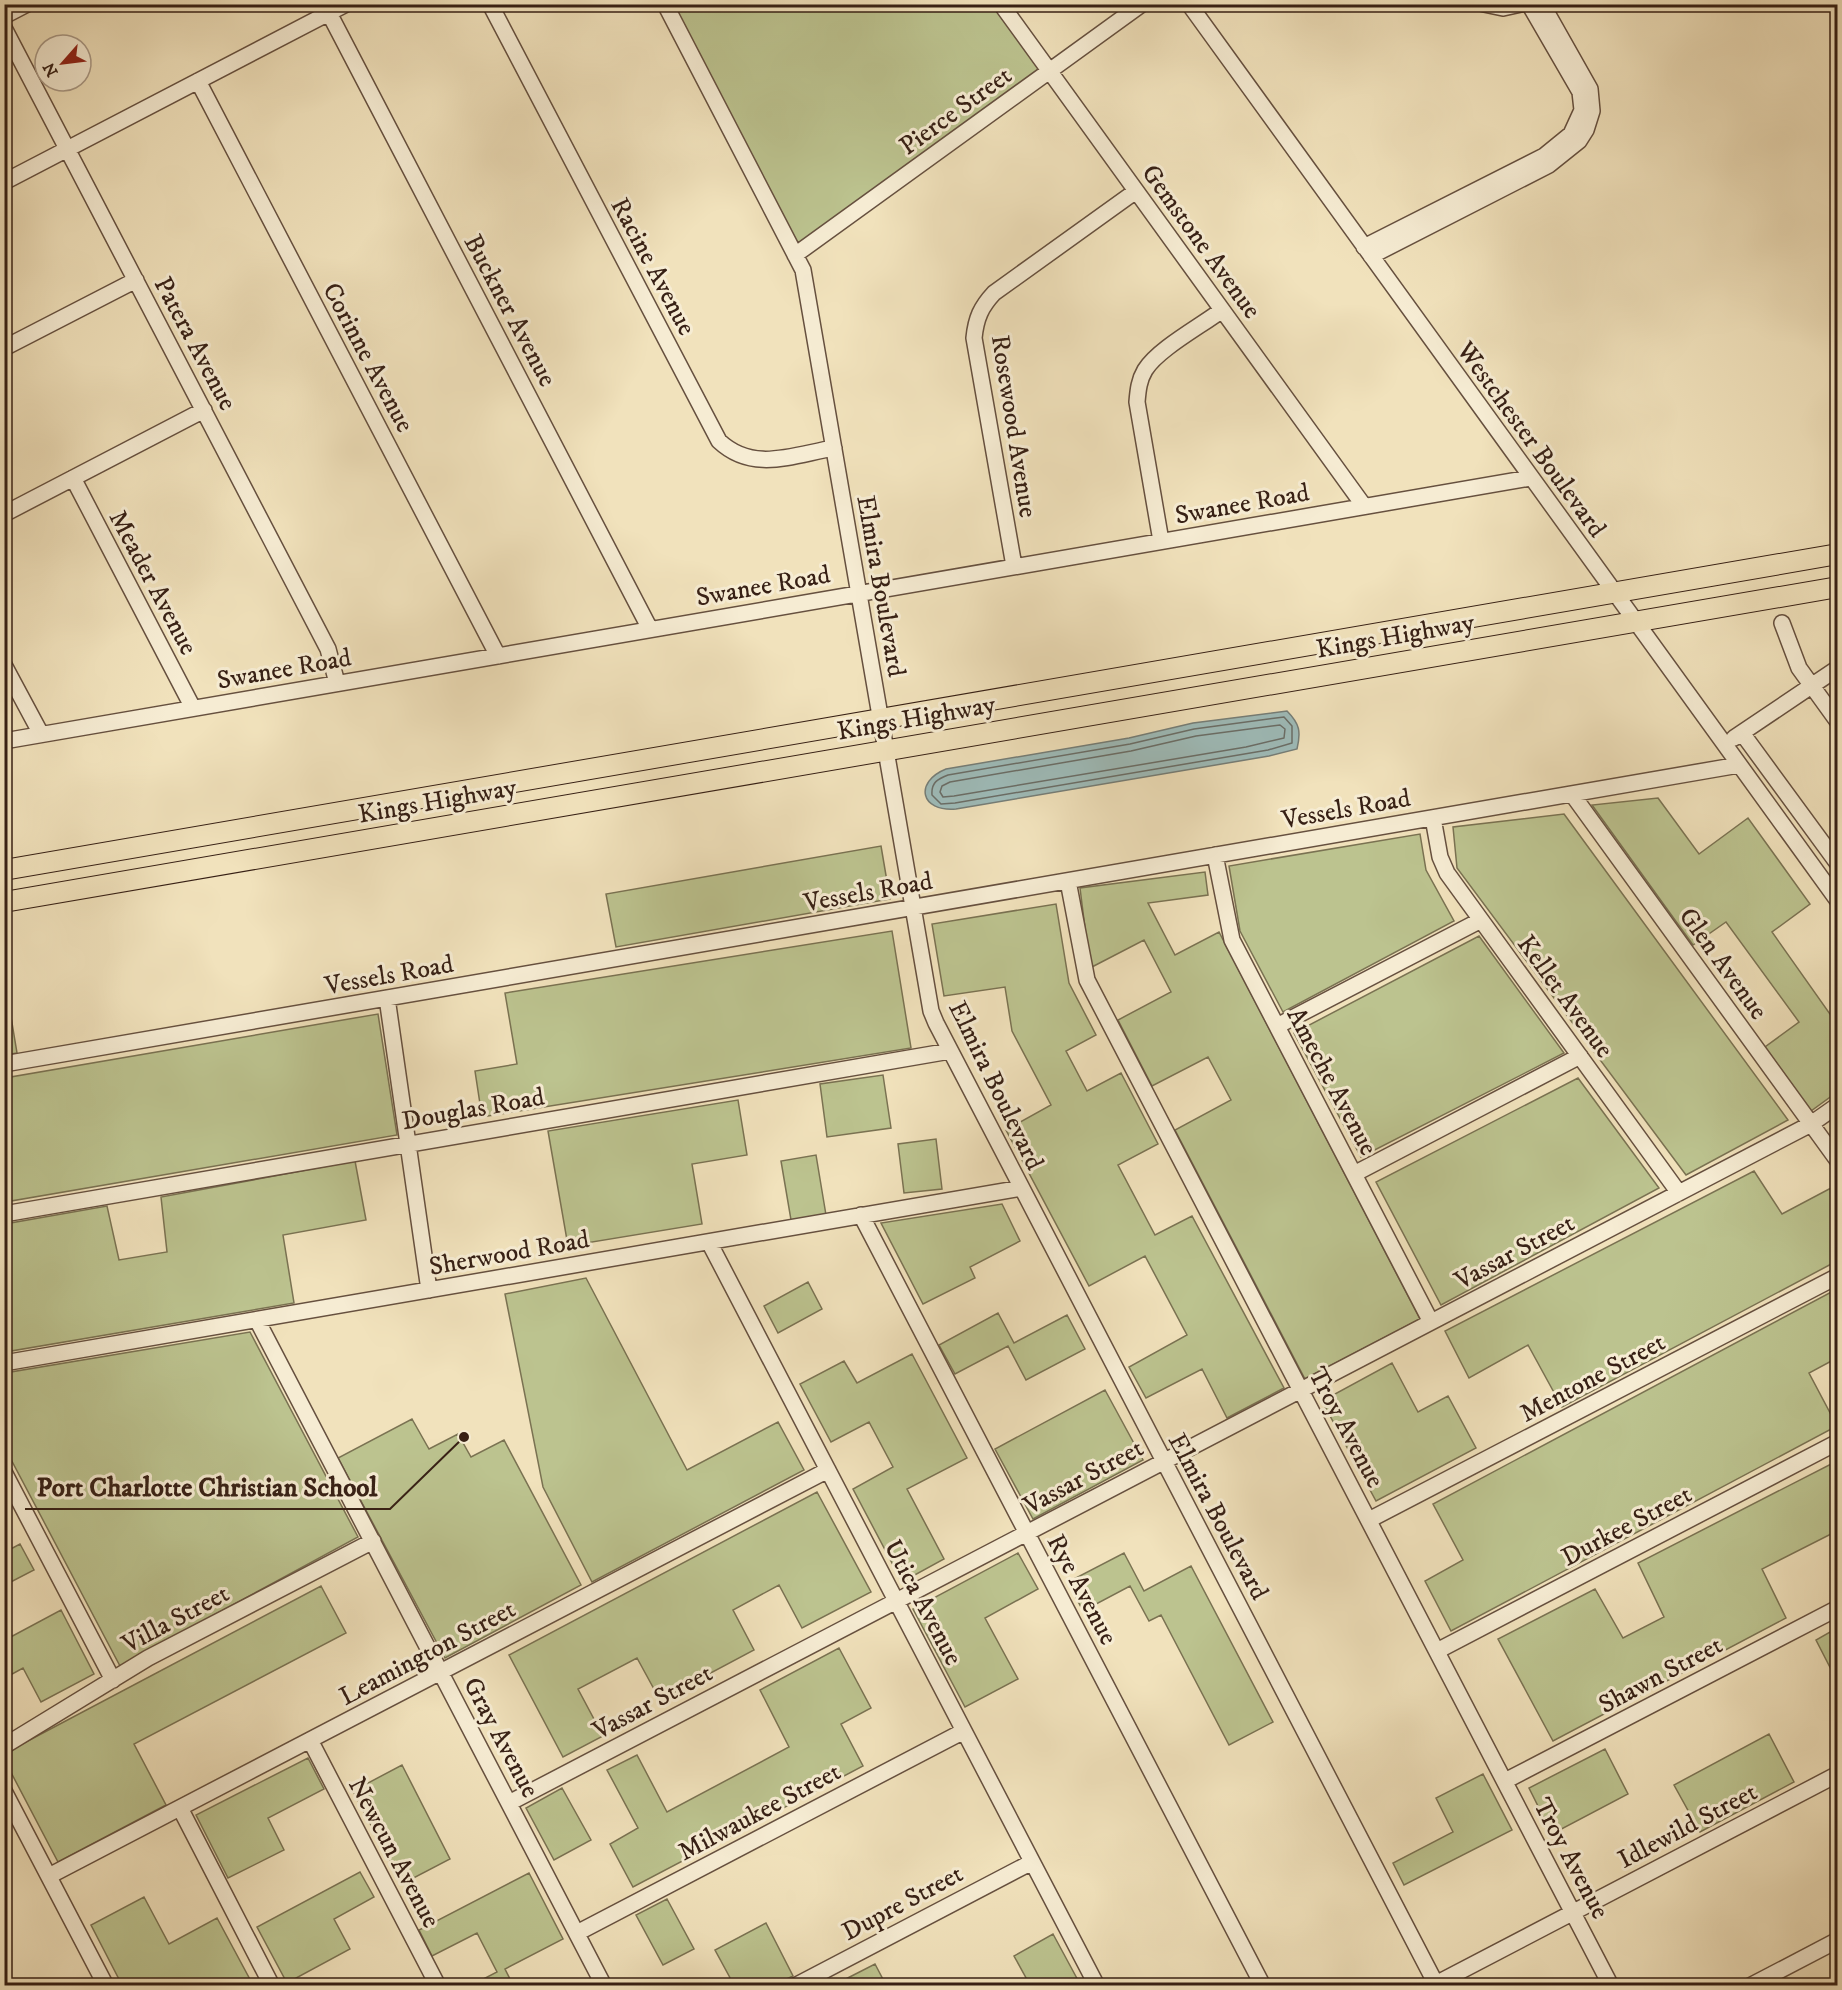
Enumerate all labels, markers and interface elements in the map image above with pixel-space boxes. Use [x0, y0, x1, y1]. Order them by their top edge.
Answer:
north arrow [33, 33, 93, 93]
text: N [39, 59, 63, 80]
street label: Pierce Street [893, 59, 1019, 163]
street label: Gemstone Avenue [1134, 158, 1268, 326]
street label: Racine Avenue [603, 192, 703, 341]
street label: Buckner Avenue [456, 229, 564, 392]
street label: Patera Avenue [146, 271, 244, 416]
street label: Corinne Avenue [314, 277, 421, 438]
street label: Rosewood Avenue [983, 332, 1044, 520]
street label: Westchester Boulevard [1448, 335, 1613, 544]
street label: Swanee Road [1173, 476, 1312, 532]
street label: Elmira Boulevard [848, 493, 913, 680]
street label: Meader Avenue [101, 505, 205, 661]
street label: Swanee Road [694, 558, 833, 614]
street label: Kings Highway [1314, 606, 1478, 667]
street label: Swanee Road [215, 641, 354, 697]
street label: Kings Highway [835, 688, 999, 749]
street label: Kings Highway [356, 771, 520, 832]
street label: Vessels Road [1278, 782, 1413, 837]
street label: Vessels Road [800, 865, 935, 920]
street label: Glen Avenue [1671, 901, 1775, 1026]
street label: Kellet Avenue [1509, 929, 1620, 1065]
street label: Vessels Road [321, 948, 456, 1003]
street label: Elmira Boulevard [941, 996, 1051, 1176]
street label: Ameche Avenue [1279, 1002, 1384, 1161]
street label: Douglas Road [399, 1081, 547, 1138]
street label: Vassar Street [1448, 1207, 1580, 1298]
street label: Sherwood Road [427, 1223, 592, 1284]
street label: Mentone Street [1514, 1326, 1671, 1430]
street label: Troy Avenue [1300, 1362, 1391, 1494]
street label: Elmira Boulevard [1160, 1428, 1275, 1606]
street label: Vassar Street [1017, 1432, 1149, 1523]
callout: Port Charlotte Christian School [25, 1464, 390, 1509]
text: Port Charlotte Christian School [37, 1471, 378, 1505]
street label: Durkee Street [1556, 1478, 1697, 1574]
street label: Rye Avenue [1039, 1529, 1125, 1651]
street label: Utica Avenue [876, 1534, 969, 1671]
street label: Villa Street [116, 1577, 235, 1662]
street label: Leamington Street [334, 1593, 521, 1714]
street label: Shawn Street [1593, 1629, 1728, 1722]
street label: Vassar Street [586, 1657, 718, 1748]
street label: Gray Avenue [455, 1672, 546, 1804]
street label: Milwaukee Street [673, 1756, 847, 1869]
street label: Newcun Avenue [340, 1772, 447, 1934]
street label: Idlewild Street [1612, 1776, 1763, 1877]
street label: Troy Avenue [1525, 1793, 1616, 1925]
street label: Dupre Street [837, 1858, 969, 1949]

